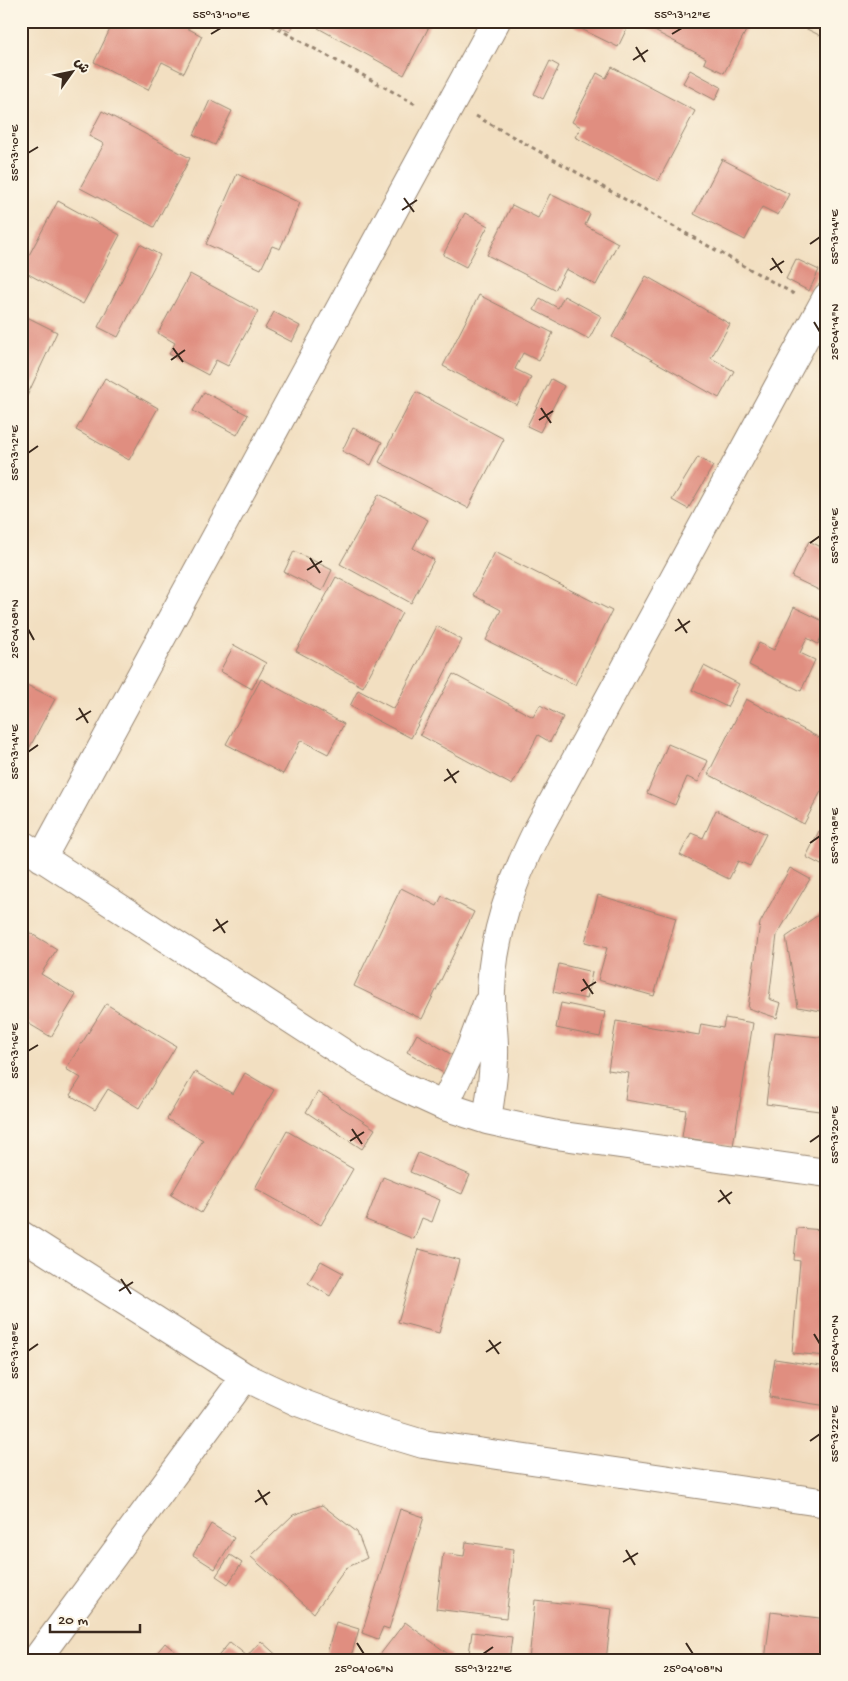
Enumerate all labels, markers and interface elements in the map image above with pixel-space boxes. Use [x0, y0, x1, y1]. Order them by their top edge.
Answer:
text: 55°13'10"E [193, 9, 250, 23]
text: 55°13'12"E [654, 9, 710, 23]
north arrow [48, 48, 98, 98]
text: ش [69, 55, 92, 77]
text: 55°13'10"E [9, 124, 23, 181]
text: 55°13'14"E [829, 209, 843, 265]
text: 25°04'14"N [829, 304, 843, 360]
text: 55°13'12"E [9, 425, 23, 481]
text: 55°13'16"E [829, 508, 843, 564]
text: 25°04'08"N [9, 599, 23, 659]
text: 55°13'14"E [9, 724, 23, 780]
text: 55°13'18"E [829, 807, 843, 864]
text: 55°13'16"E [9, 1023, 23, 1079]
text: 55°13'20"E [829, 1106, 843, 1164]
text: 25°04'10"N [829, 1315, 843, 1373]
text: 55°13'18"E [9, 1322, 23, 1379]
text: 55°13'22"E [829, 1405, 843, 1462]
scale bar [50, 1601, 140, 1633]
text: 20 m [58, 1612, 88, 1630]
text: 25°04'06"N [335, 1663, 394, 1677]
text: 55°13'22"E [455, 1663, 512, 1677]
text: 25°04'08"N [663, 1663, 723, 1677]

